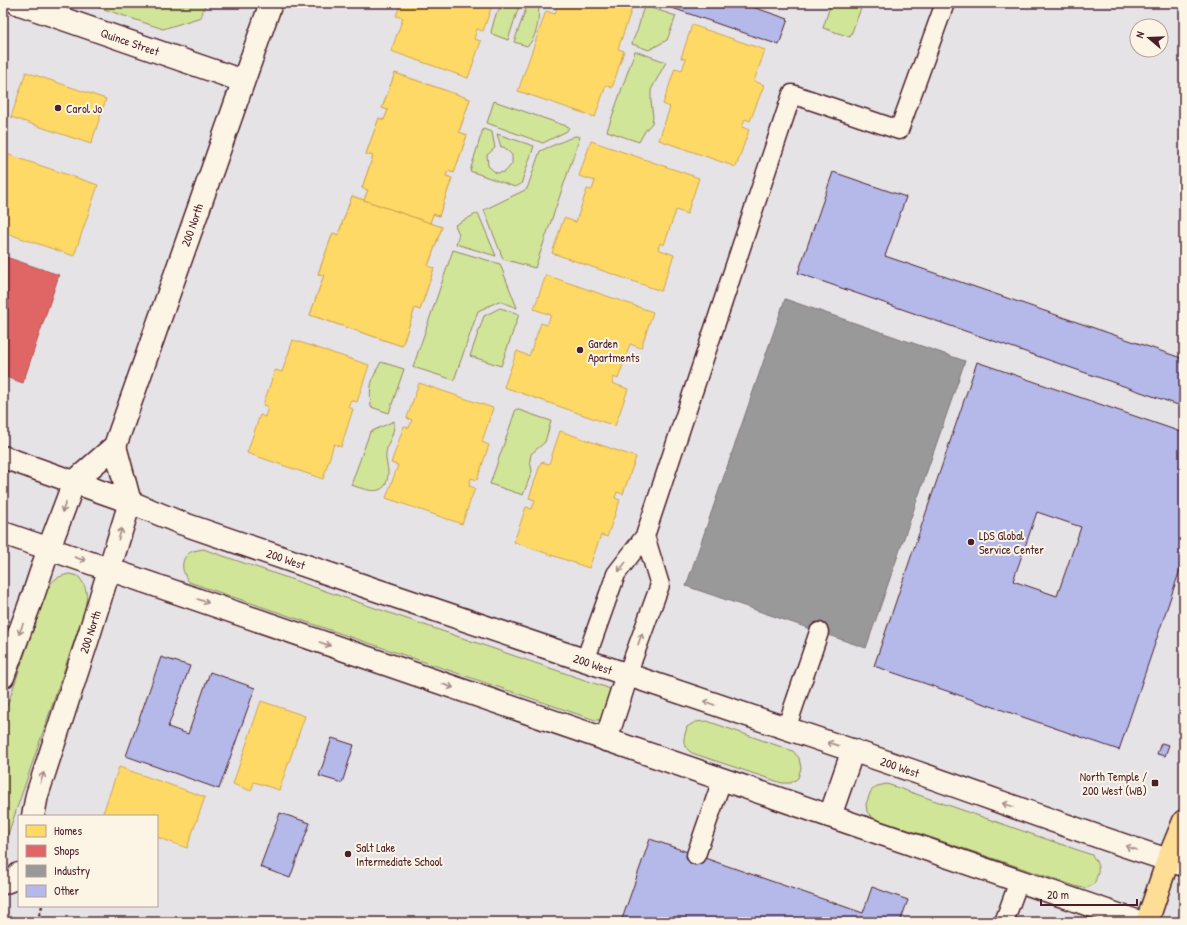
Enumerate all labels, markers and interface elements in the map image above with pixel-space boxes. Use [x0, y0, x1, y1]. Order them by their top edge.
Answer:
north arrow [1129, 18, 1169, 58]
street label: Quince Street [98, 24, 162, 60]
text: N [1132, 30, 1147, 40]
place label: Carol Jo [66, 100, 102, 117]
marker: Carol Jo [53, 103, 63, 113]
street label: 200 North [177, 201, 207, 249]
place label: Garden Apartments [588, 335, 640, 366]
marker: Garden Apartments [575, 345, 585, 355]
one-way arrow [60, 501, 68, 513]
place label: LDS Global Service Center [979, 527, 1044, 558]
one-way arrow [117, 528, 124, 541]
marker: LDS Global Service Center [966, 537, 976, 547]
street label: 200 West [264, 544, 309, 574]
one-way arrow [73, 556, 86, 563]
one-way arrow [617, 561, 626, 572]
one-way arrow [196, 598, 208, 606]
street label: 200 North [75, 608, 105, 656]
one-way arrow [16, 623, 24, 635]
one-way arrow [637, 633, 645, 645]
one-way arrow [319, 640, 331, 648]
street label: 200 West [571, 649, 616, 679]
one-way arrow [442, 683, 455, 690]
one-way arrow [703, 699, 716, 706]
one-way arrow [826, 740, 839, 747]
street label: 200 West [878, 752, 923, 782]
place label: North Temple / 200 West (WB) [1080, 768, 1147, 799]
one-way arrow [39, 772, 46, 785]
marker: North Temple / 200 West (WB) [1150, 778, 1160, 788]
one-way arrow [1003, 801, 1015, 809]
legend [18, 815, 158, 907]
text: Homes [54, 822, 82, 839]
place label: Salt Lake Intermediate School [356, 839, 443, 870]
text: Shops [54, 842, 80, 859]
one-way arrow [1125, 844, 1138, 851]
marker: Salt Lake Intermediate School [343, 849, 353, 859]
text: Industry [54, 862, 90, 879]
scale bar [1041, 881, 1137, 907]
text: Other [54, 882, 80, 899]
text: 20 m [1047, 886, 1069, 903]

